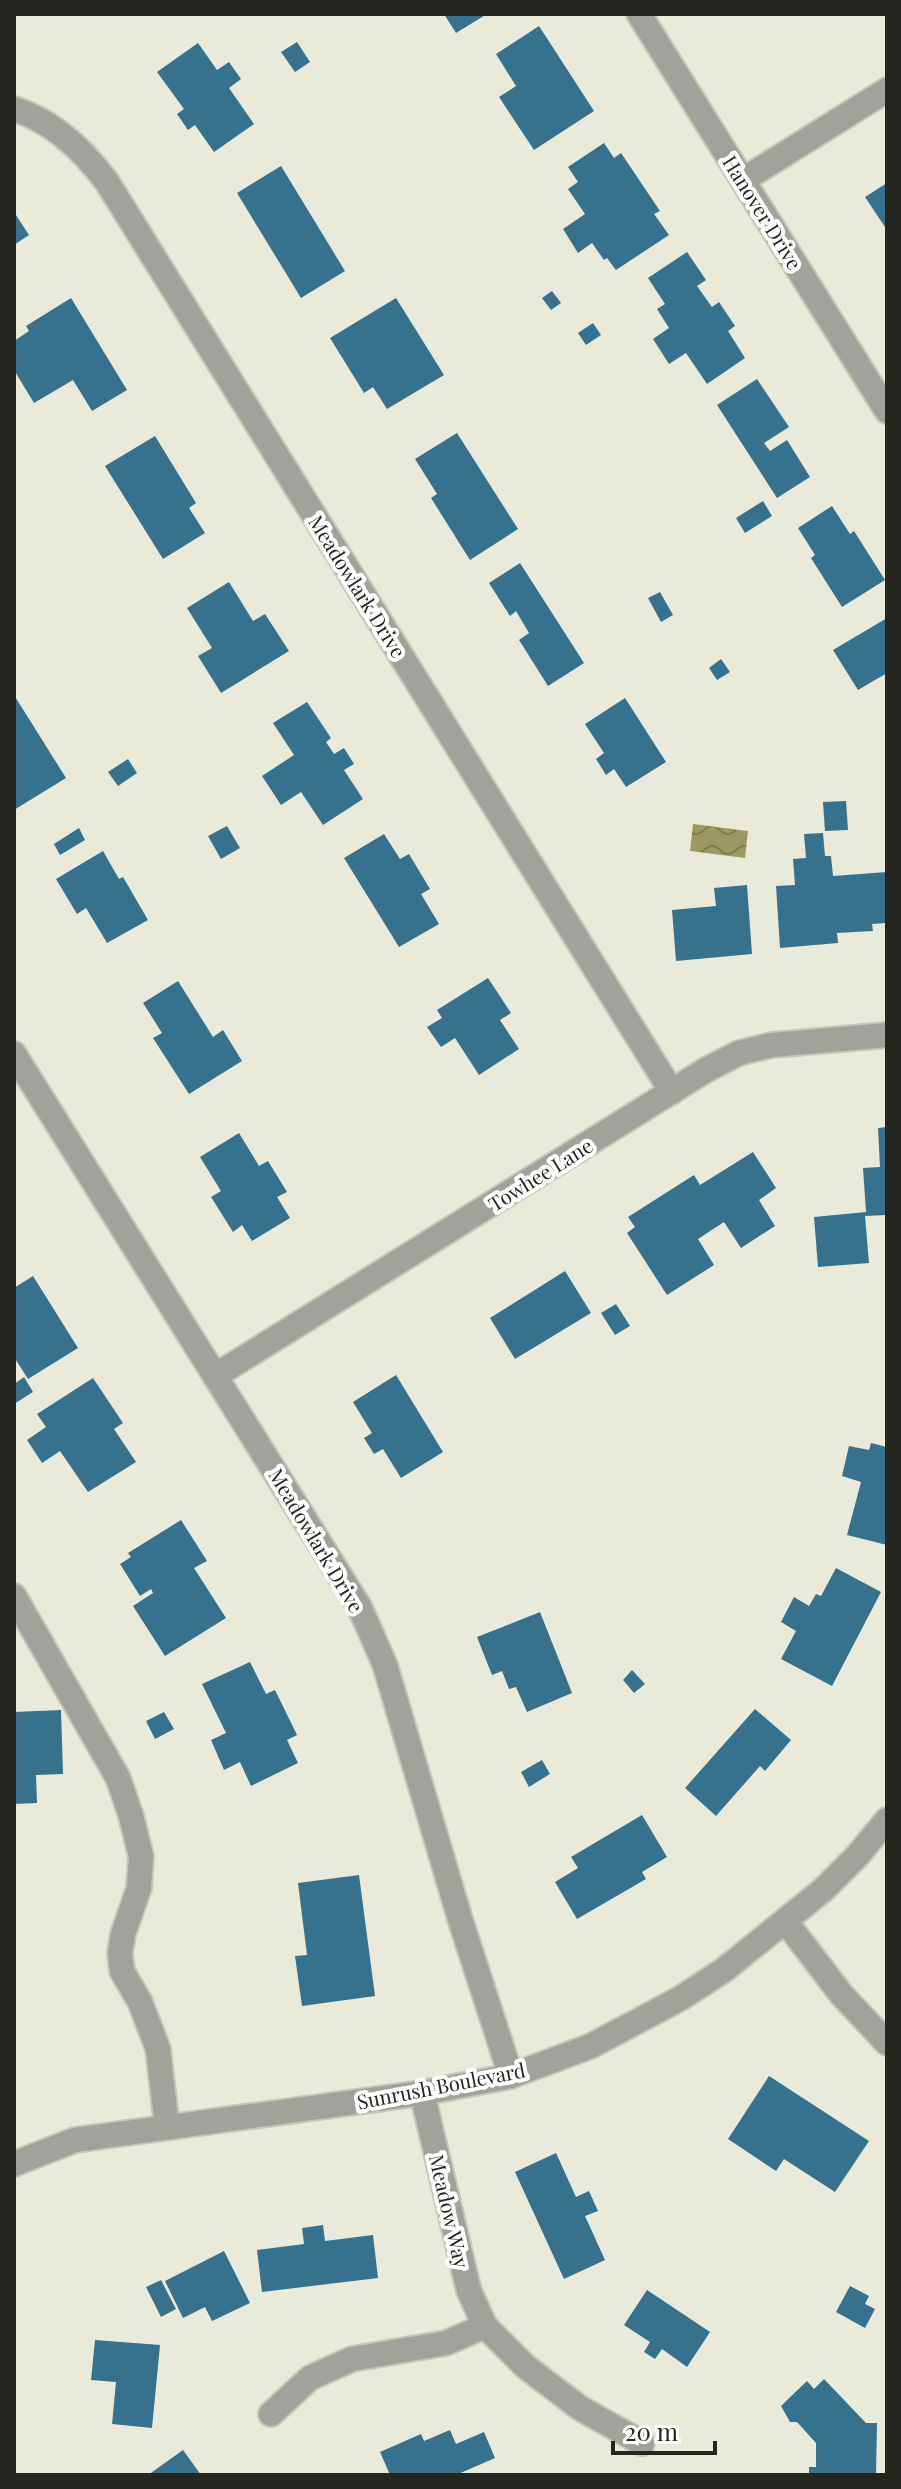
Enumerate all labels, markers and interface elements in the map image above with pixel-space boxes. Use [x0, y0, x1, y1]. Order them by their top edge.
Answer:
street label: Hanover Drive [717, 150, 809, 274]
street label: Meadowlark Drive [303, 510, 413, 662]
street label: Towhee Lane [483, 1131, 597, 1217]
street label: Meadowlark Drive [263, 1463, 371, 1617]
street label: Sunrush Boulevard [355, 2055, 528, 2115]
street label: Meadow Way [424, 2152, 476, 2270]
scale bar [613, 2405, 715, 2455]
text: 20 m [625, 2415, 678, 2447]

